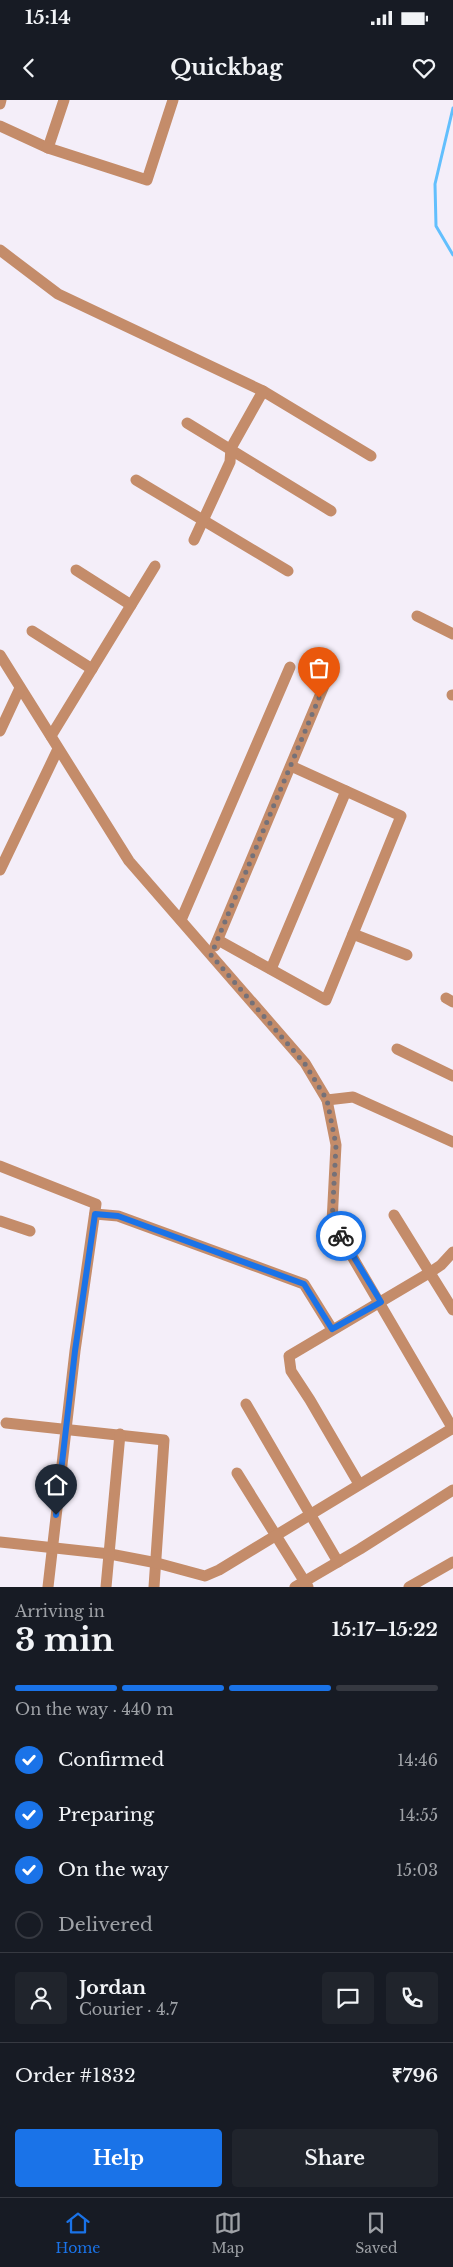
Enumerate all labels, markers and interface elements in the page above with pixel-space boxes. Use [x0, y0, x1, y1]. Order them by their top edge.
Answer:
text: 15:14 [25, 6, 71, 29]
icon: back [15, 54, 43, 82]
text: Quickbag [170, 54, 283, 81]
icon: heart [410, 54, 438, 82]
pin [298, 647, 340, 698]
icon: bag [305, 654, 333, 682]
courier [316, 1211, 366, 1261]
icon: bike [327, 1222, 355, 1250]
pin [35, 1464, 77, 1515]
icon: home [42, 1471, 70, 1499]
text: Arriving in [15, 1601, 105, 1621]
text: 15:17–15:22 [332, 1618, 438, 1641]
text: 3 min [15, 1620, 114, 1660]
text: On the way · 440 m [15, 1699, 174, 1719]
icon: check [15, 1746, 43, 1774]
text: Confirmed [58, 1748, 164, 1771]
text: 14:46 [397, 1750, 438, 1770]
icon: check [15, 1801, 43, 1829]
text: Preparing [58, 1803, 154, 1826]
text: 14:55 [399, 1805, 438, 1825]
icon: check [15, 1856, 43, 1884]
text: On the way [58, 1858, 169, 1881]
text: 15:03 [396, 1860, 438, 1880]
text: Delivered [58, 1913, 153, 1936]
button: person [15, 1972, 67, 2024]
button: chat [322, 1972, 374, 2024]
button: phone [386, 1972, 438, 2024]
text: Jordan [79, 1976, 146, 1999]
text: Courier · 4.7 [79, 1999, 178, 2019]
text: Order #1832 [15, 2064, 136, 2087]
text: ₹796 [392, 2064, 438, 2087]
button: Help [15, 2129, 222, 2187]
button: Share [232, 2129, 438, 2187]
tab: Home [56, 2209, 100, 2257]
tab: Map [212, 2209, 244, 2257]
tab: Saved [355, 2209, 397, 2257]

